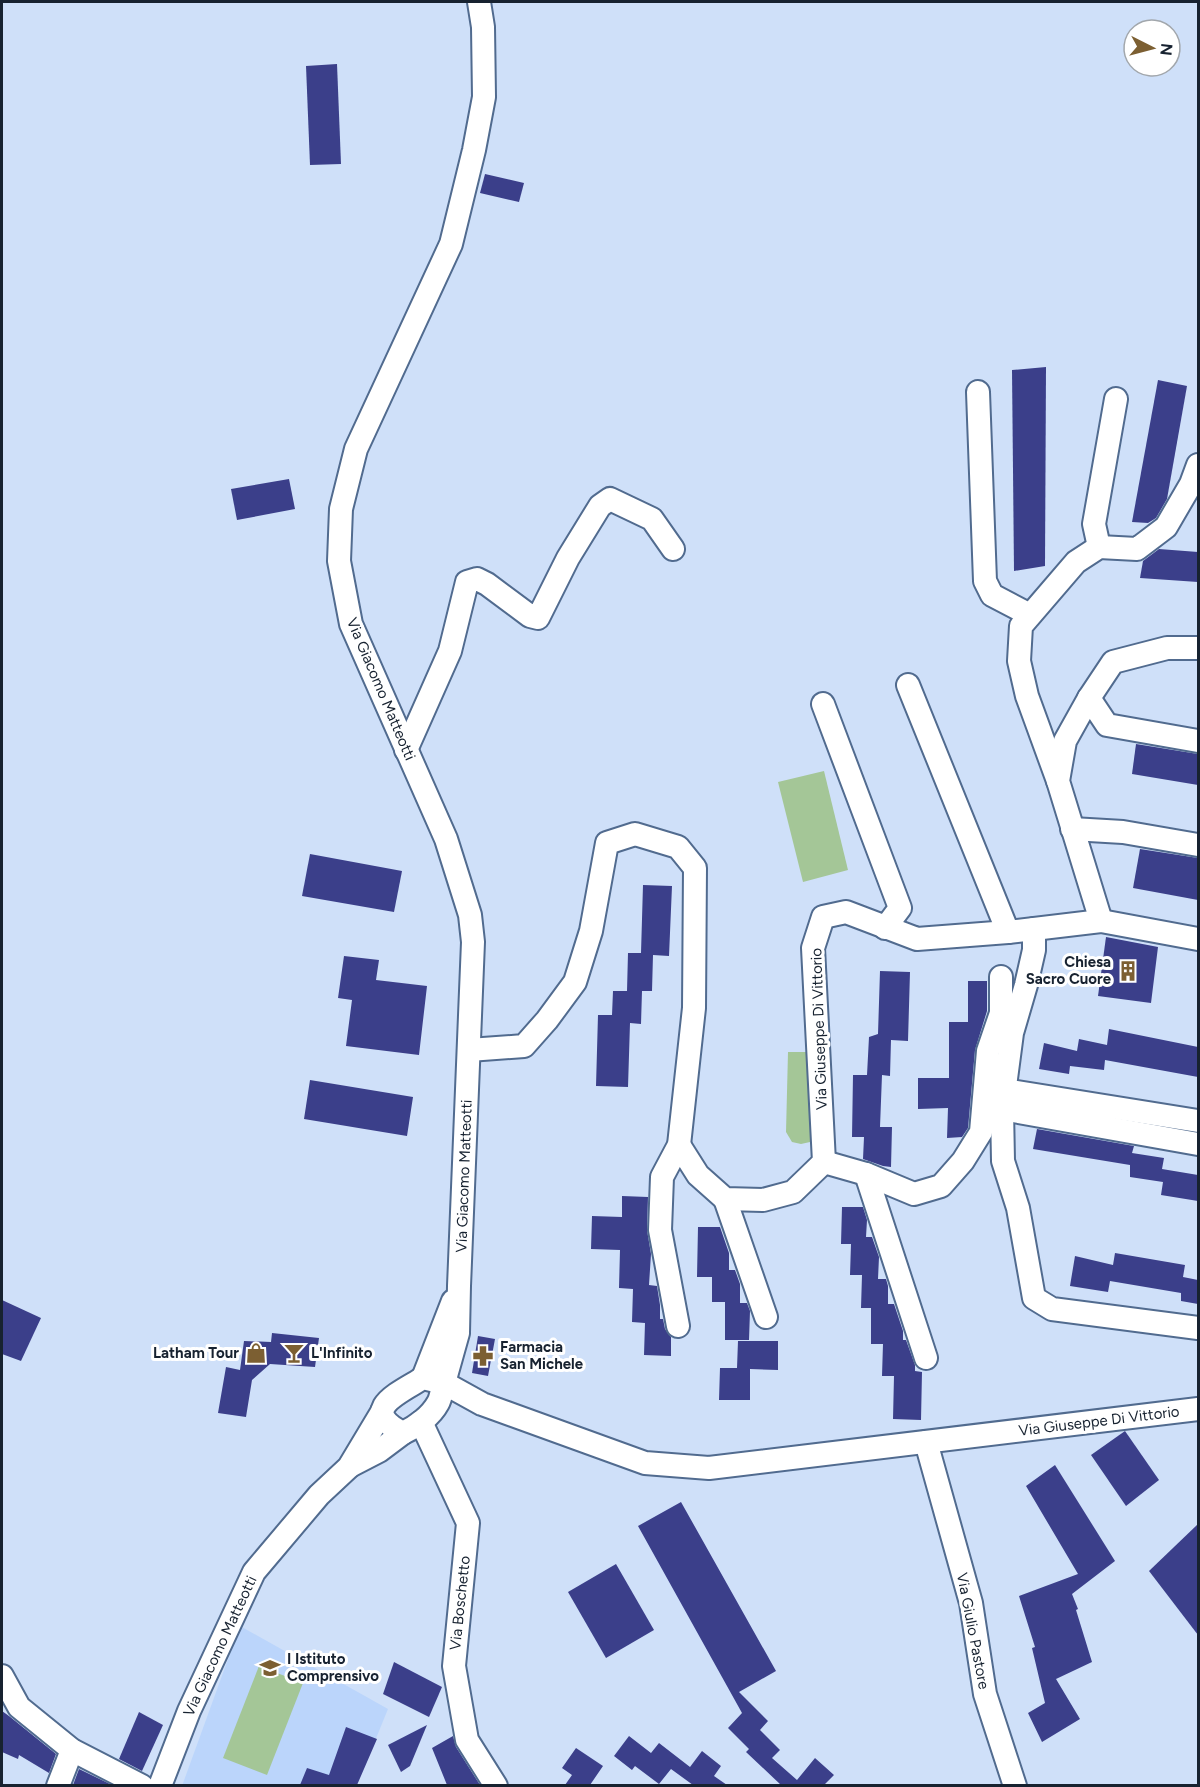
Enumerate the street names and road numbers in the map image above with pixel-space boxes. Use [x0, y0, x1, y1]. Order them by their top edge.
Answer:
street label: Via Giacomo Matteotti [343, 615, 419, 763]
street label: Via Giuseppe Di Vittorio [807, 947, 831, 1110]
street label: Via Giacomo Matteotti [452, 1099, 476, 1253]
street label: Via Giuseppe Di Vittorio [1018, 1402, 1181, 1440]
street label: Via Boschetto [446, 1555, 474, 1651]
street label: Via Giulio Pastore [953, 1571, 993, 1691]
street label: Via Giacomo Matteotti [179, 1573, 261, 1719]

